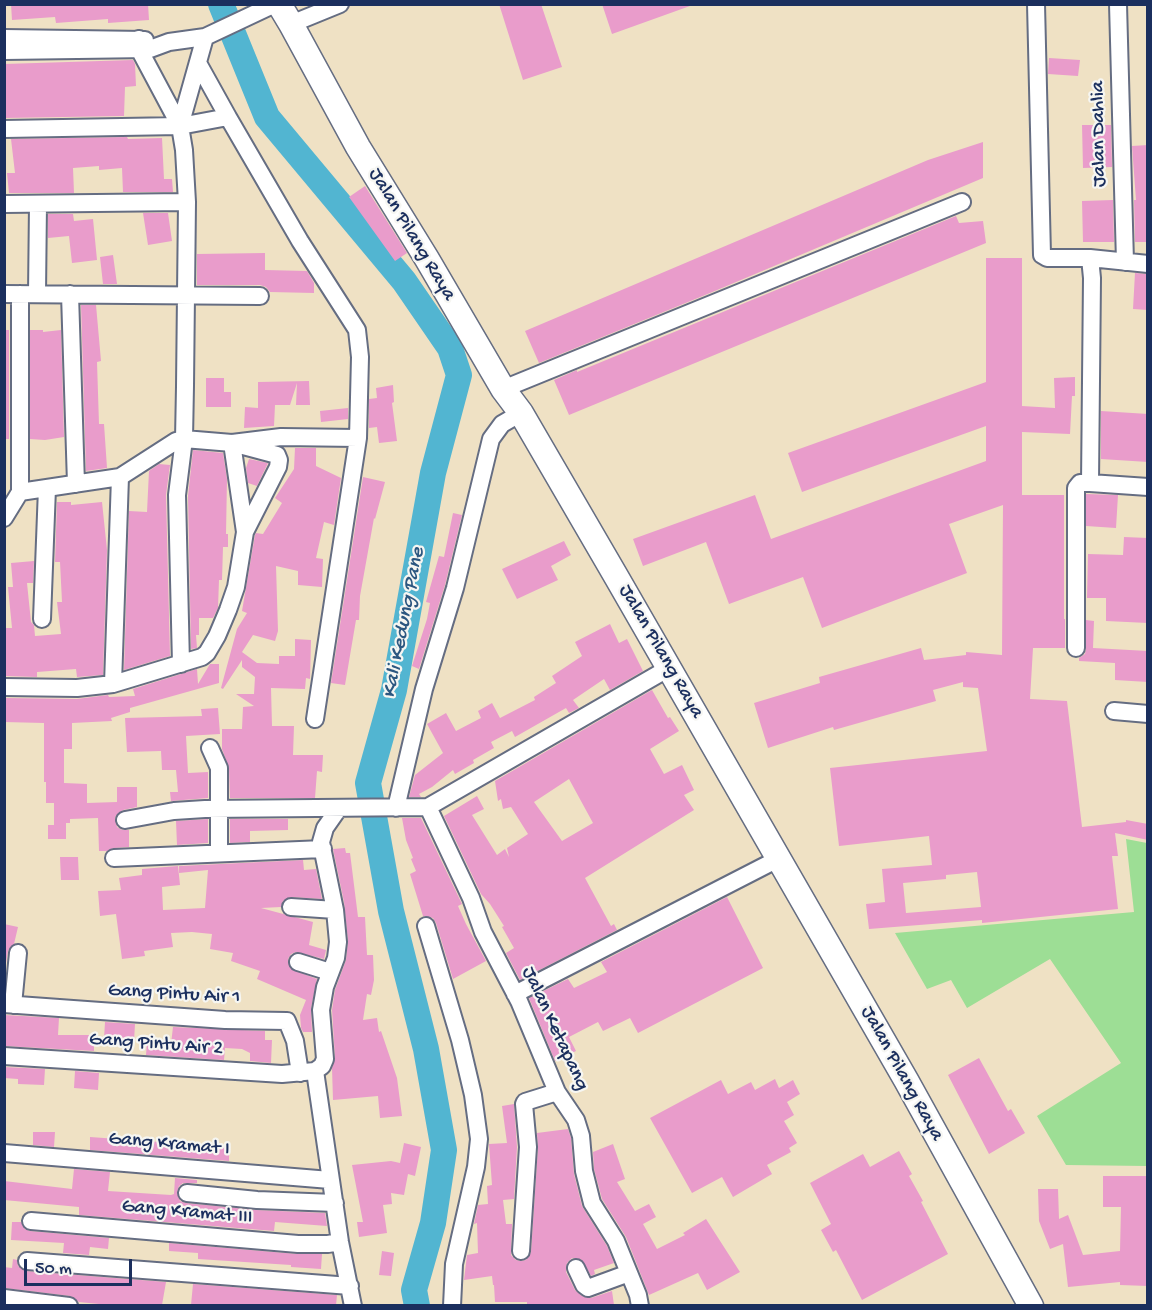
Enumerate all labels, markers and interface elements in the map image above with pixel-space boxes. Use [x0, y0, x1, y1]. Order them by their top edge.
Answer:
street label: Jalan Dahlia [1087, 81, 1113, 187]
street label: Jalan Pilang Raya [362, 164, 460, 306]
water label: Kali Kedung Pane [378, 546, 432, 700]
street label: Jalan Pilang Raya [612, 581, 708, 723]
street label: Jalan Ketapang [515, 963, 593, 1095]
street label: Gang Pintu Air 1 [107, 980, 241, 1010]
street label: Jalan Pilang Raya [854, 1002, 948, 1146]
street label: Gang Pintu Air 2 [88, 1028, 224, 1062]
street label: Gang Kramat I [107, 1128, 231, 1162]
street label: Gang Kramat III [121, 1195, 253, 1231]
scale bar [27, 1247, 135, 1285]
text: 50 m [35, 1259, 72, 1280]

